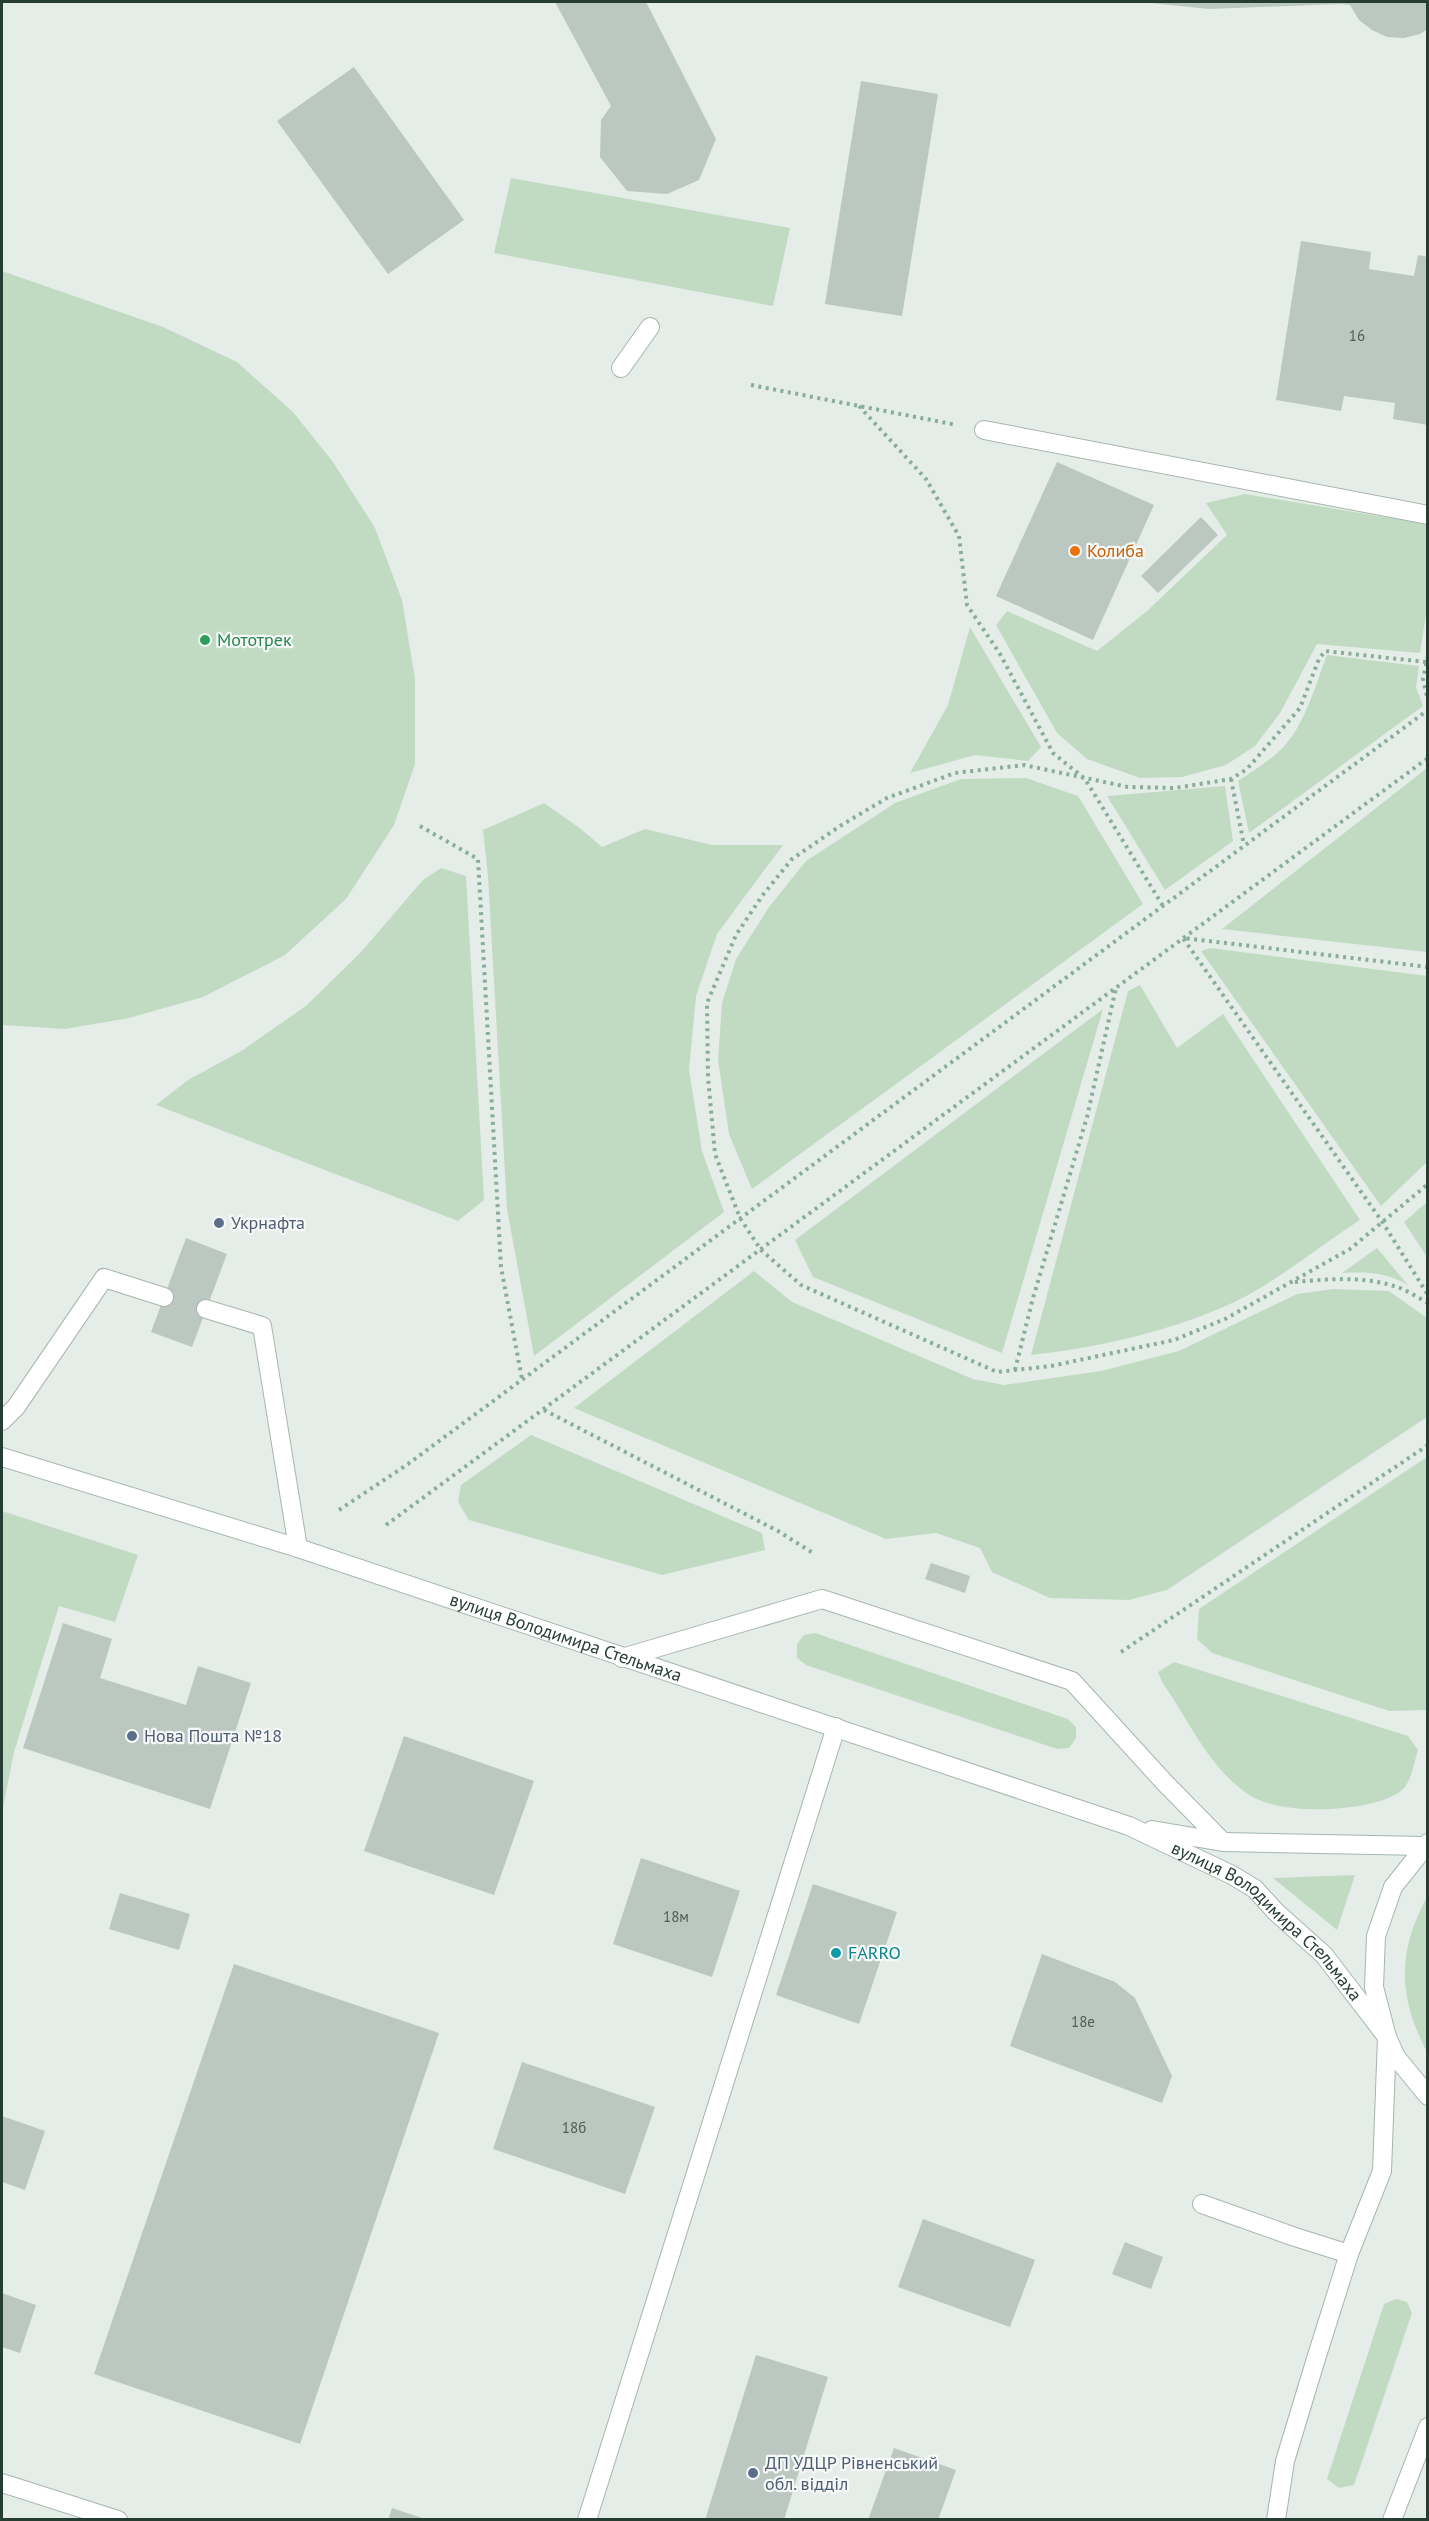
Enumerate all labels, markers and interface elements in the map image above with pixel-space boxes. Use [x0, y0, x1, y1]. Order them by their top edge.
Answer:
house number: 16 [1349, 326, 1365, 345]
place label: Колиба [1087, 539, 1144, 562]
marker: Колиба [1068, 544, 1082, 558]
place label: Мототрек [217, 628, 292, 651]
marker: Мототрек [198, 633, 212, 647]
place label: Укрнафта [231, 1211, 305, 1234]
marker: Укрнафта [212, 1216, 226, 1230]
street label: вулиця Володимира Стельмаха [447, 1588, 685, 1687]
place label: Нова Пошта №18 [144, 1724, 282, 1747]
marker: Нова Пошта №18 [125, 1729, 139, 1743]
street label: вулиця Володимира Стельмаха [1168, 1836, 1367, 2005]
house number: 18м [663, 1907, 689, 1926]
place label: FARRO [848, 1941, 901, 1964]
marker: FARRO [829, 1946, 843, 1960]
house number: 18е [1071, 2012, 1095, 2031]
house number: 18б [562, 2118, 586, 2137]
place label: ДП УДЦР Рівненський обл. відділ [765, 2451, 938, 2495]
marker: ДП УДЦР Рівненський обл. відділ [746, 2466, 760, 2480]

